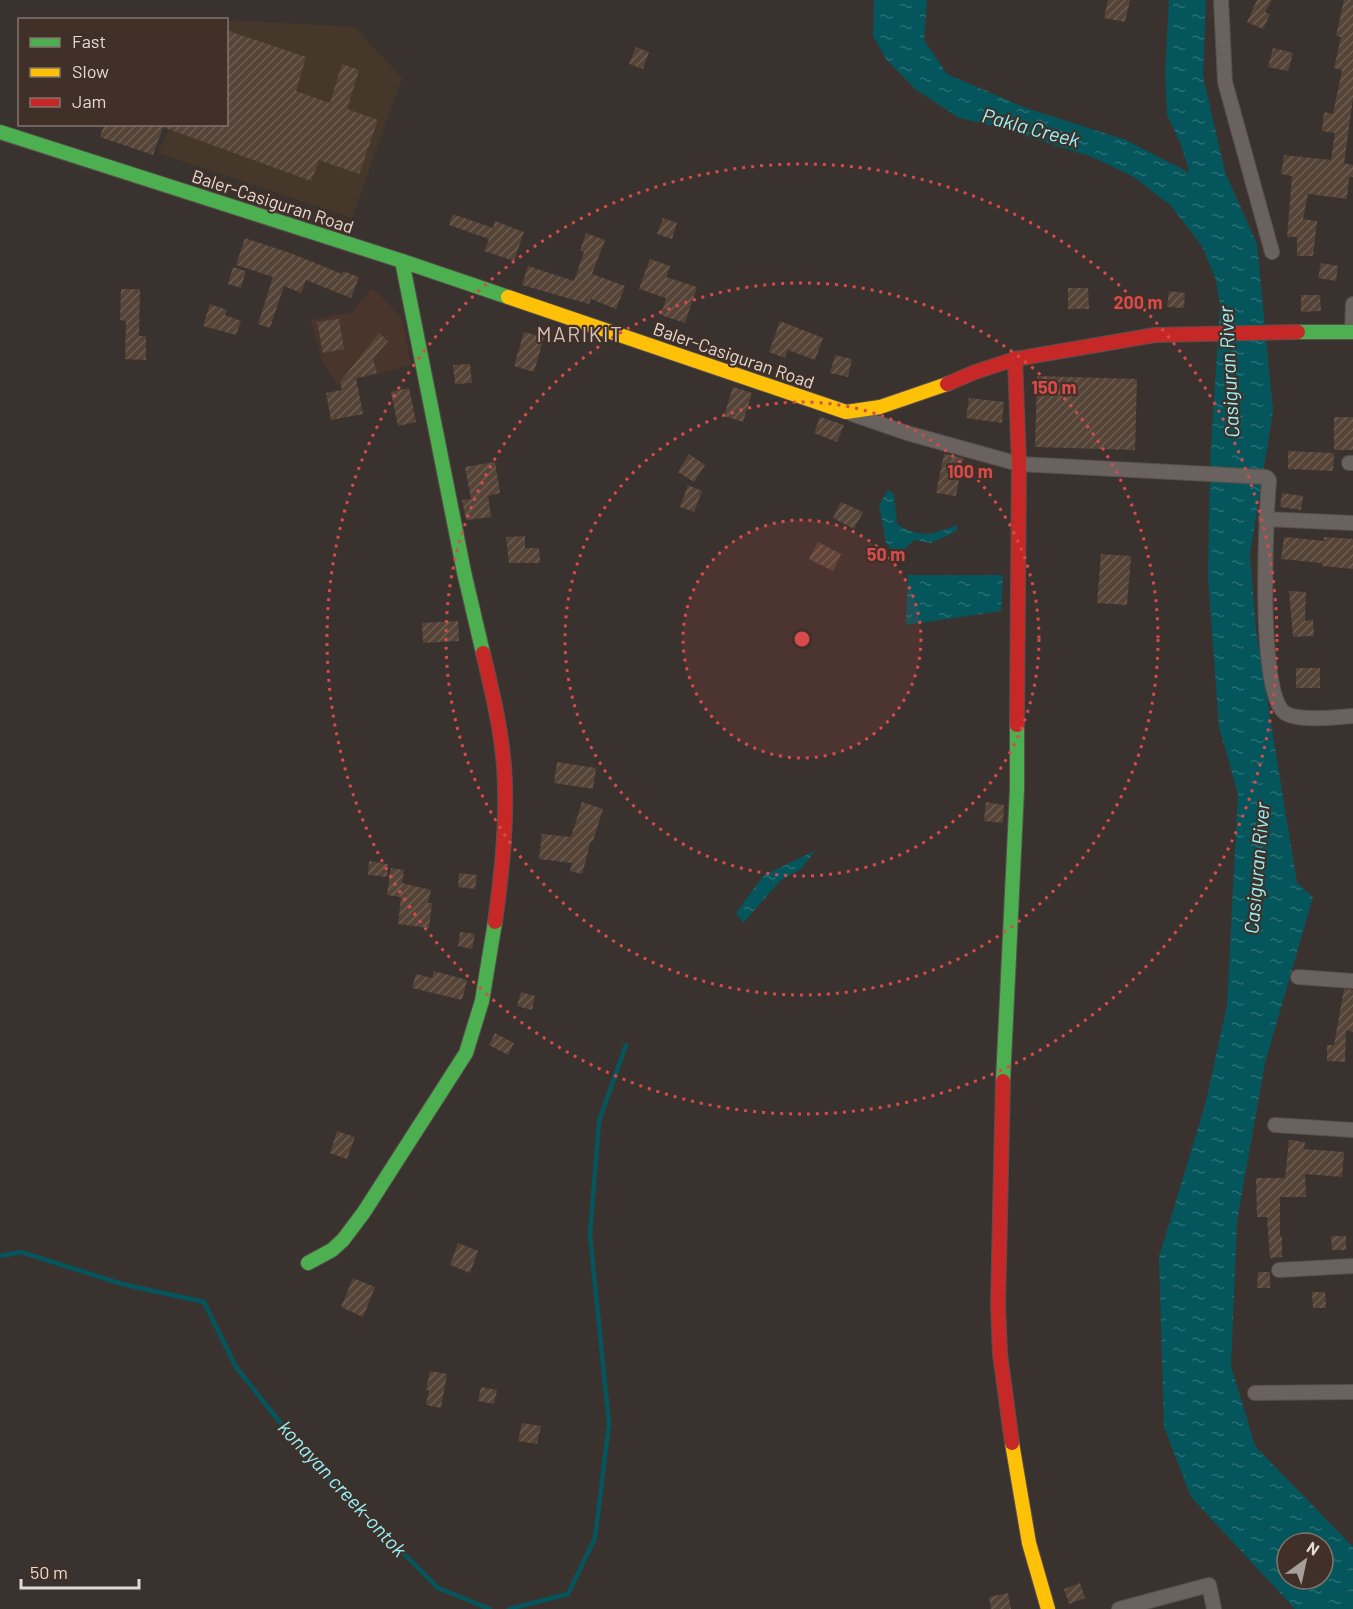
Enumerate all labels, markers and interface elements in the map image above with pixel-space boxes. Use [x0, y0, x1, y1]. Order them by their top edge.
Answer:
legend [18, 18, 228, 126]
text: Fast [72, 30, 106, 52]
text: Slow [72, 60, 109, 82]
text: Jam [72, 90, 106, 112]
water label: Pakla Creek [980, 103, 1083, 152]
street label: Baler-Casiguran Road [189, 164, 357, 238]
text: 200 m [1113, 291, 1163, 313]
water label: Casiguran River [1213, 304, 1243, 439]
street label: Baler-Casiguran Road [651, 317, 817, 393]
district label: MARIKIT [537, 321, 623, 346]
text: 150 m [1032, 376, 1076, 398]
text: 100 m [947, 460, 993, 482]
text: 50 m [867, 543, 905, 565]
centre of rings [792, 629, 812, 649]
water label: Casiguran River [1238, 800, 1274, 935]
water label: konayan creek-ontok [274, 1415, 412, 1561]
north arrow [1275, 1531, 1335, 1591]
text: N [1304, 1537, 1323, 1559]
scale bar [21, 1552, 140, 1590]
text: 50 m [30, 1561, 68, 1583]

